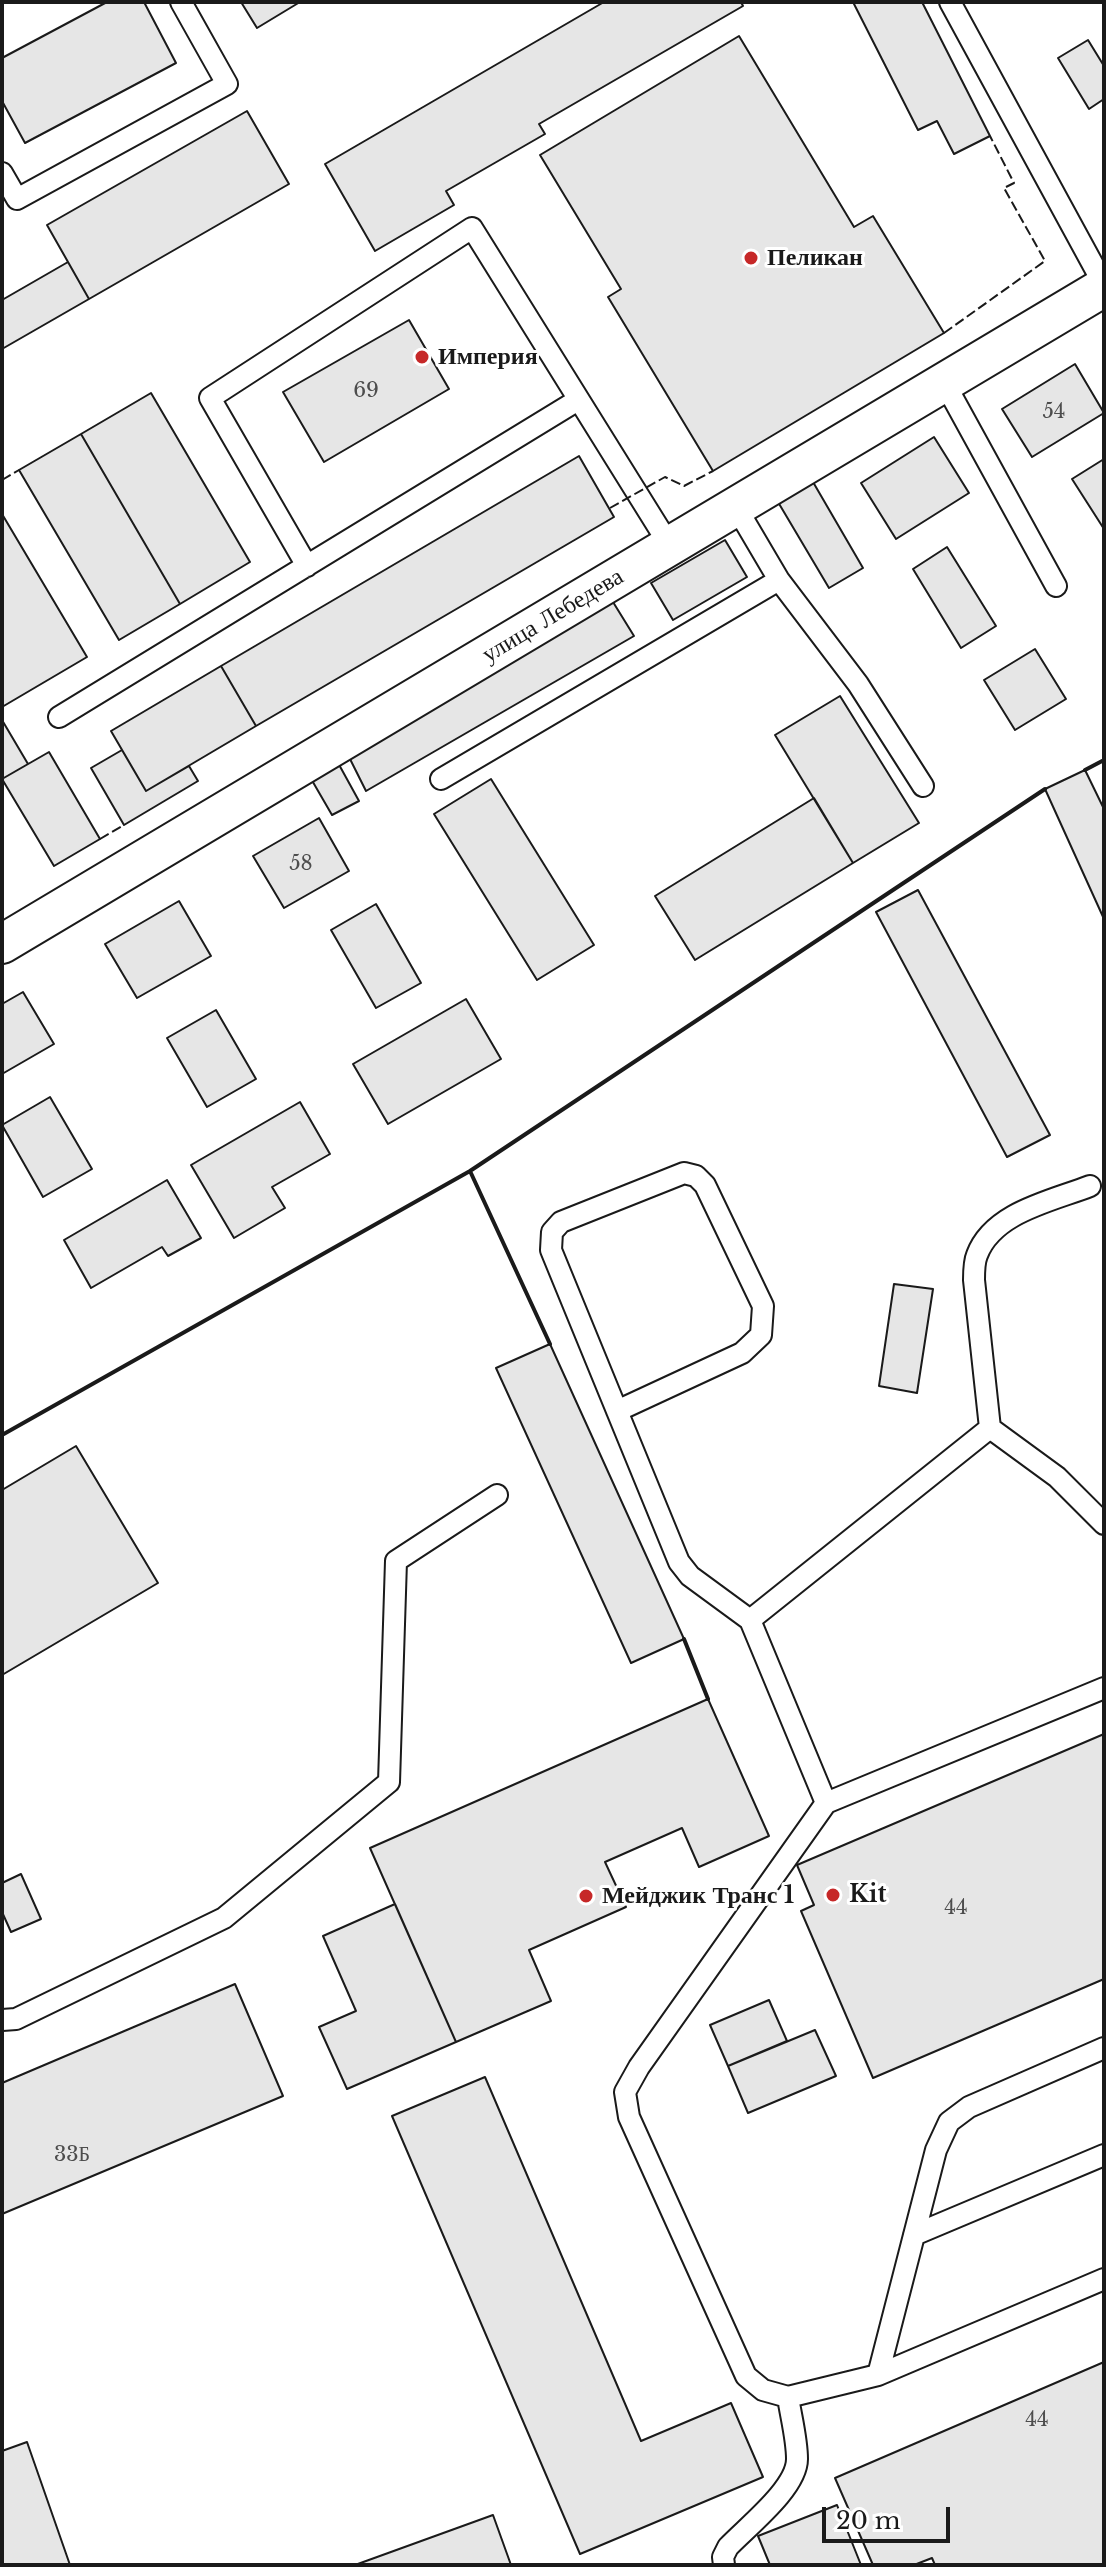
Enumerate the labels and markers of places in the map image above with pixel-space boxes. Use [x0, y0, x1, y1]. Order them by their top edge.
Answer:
place label: Пеликан [767, 244, 863, 272]
marker: Пеликан [742, 249, 760, 267]
place label: Империя [438, 343, 538, 371]
marker: Империя [413, 348, 431, 366]
place label: Kit [849, 1881, 887, 1909]
place label: Мейджик Транс 1 [602, 1882, 794, 1910]
marker: Kit [824, 1886, 842, 1904]
marker: Мейджик Транс 1 [577, 1887, 595, 1905]

